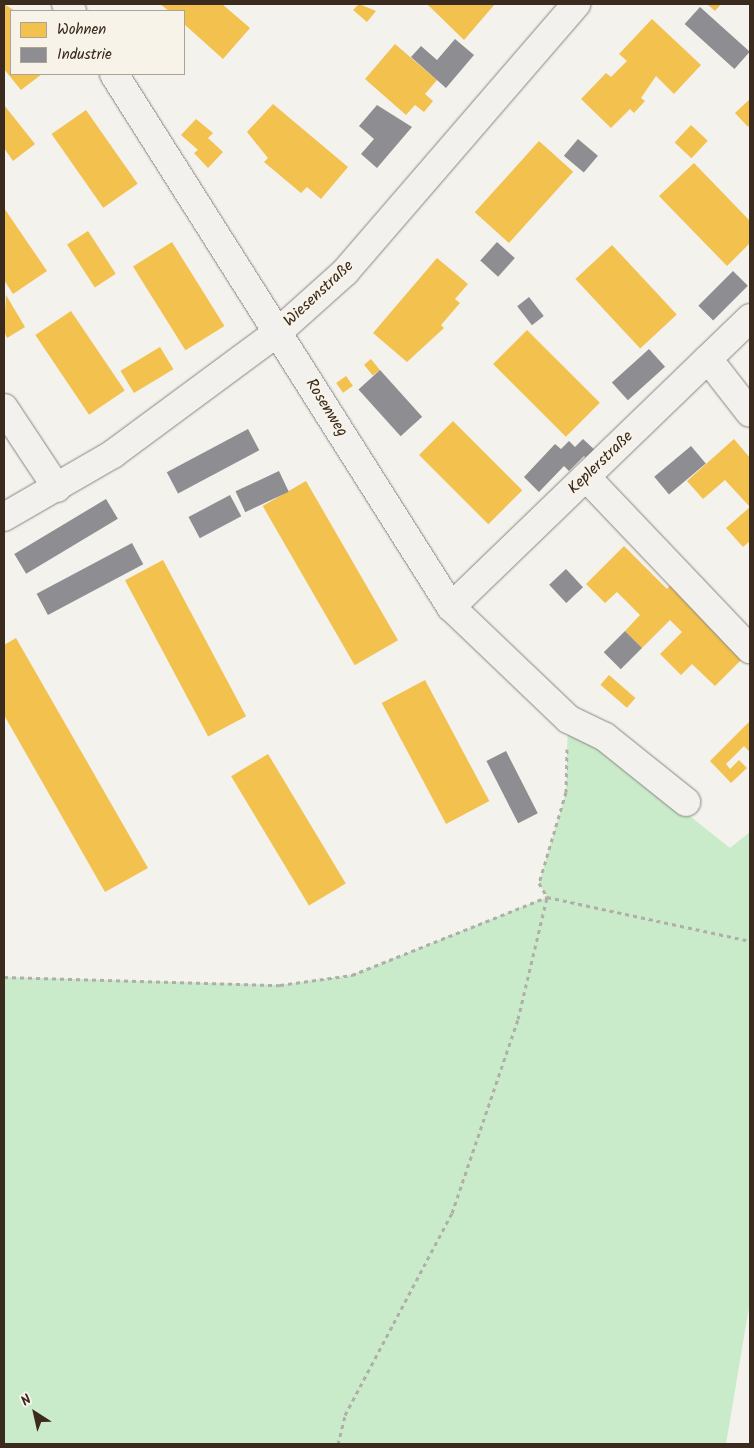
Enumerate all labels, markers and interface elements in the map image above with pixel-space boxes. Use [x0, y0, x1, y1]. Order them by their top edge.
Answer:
legend [10, 10, 185, 75]
text: Wohnen [57, 18, 106, 42]
text: Industrie [57, 43, 112, 67]
street label: Wiesenstraße [280, 257, 358, 331]
street label: Rosenweg [301, 375, 351, 441]
street label: Keplerstraße [564, 427, 638, 499]
north arrow [10, 1388, 60, 1438]
text: N [16, 1389, 36, 1412]

